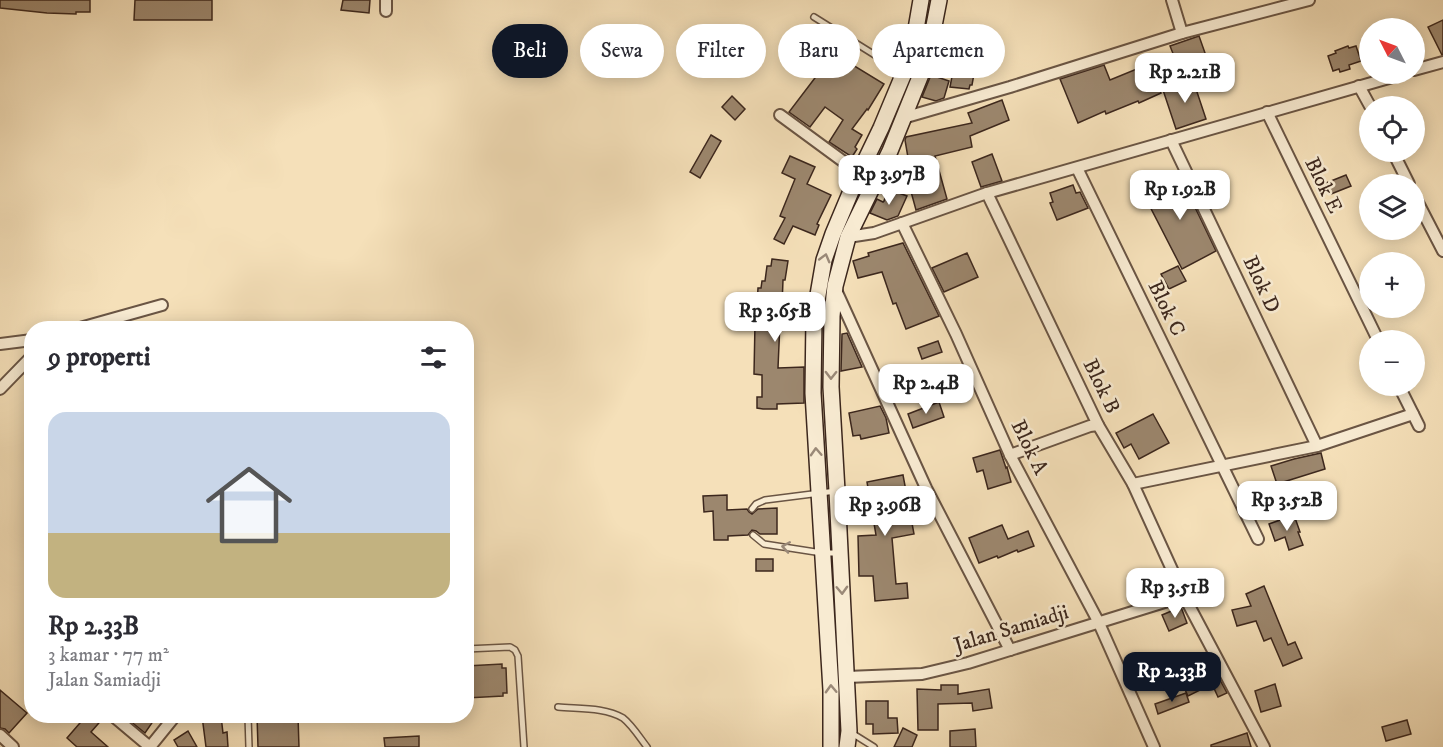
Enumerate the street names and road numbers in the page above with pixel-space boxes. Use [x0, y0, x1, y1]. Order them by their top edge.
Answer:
street label: Blok E [1298, 153, 1348, 218]
street label: Blok D [1237, 252, 1286, 317]
street label: Blok C [1142, 276, 1191, 340]
street label: Blok B [1077, 355, 1125, 418]
street label: Blok A [1005, 416, 1054, 480]
street label: Jalan Samiadji [949, 599, 1072, 659]

